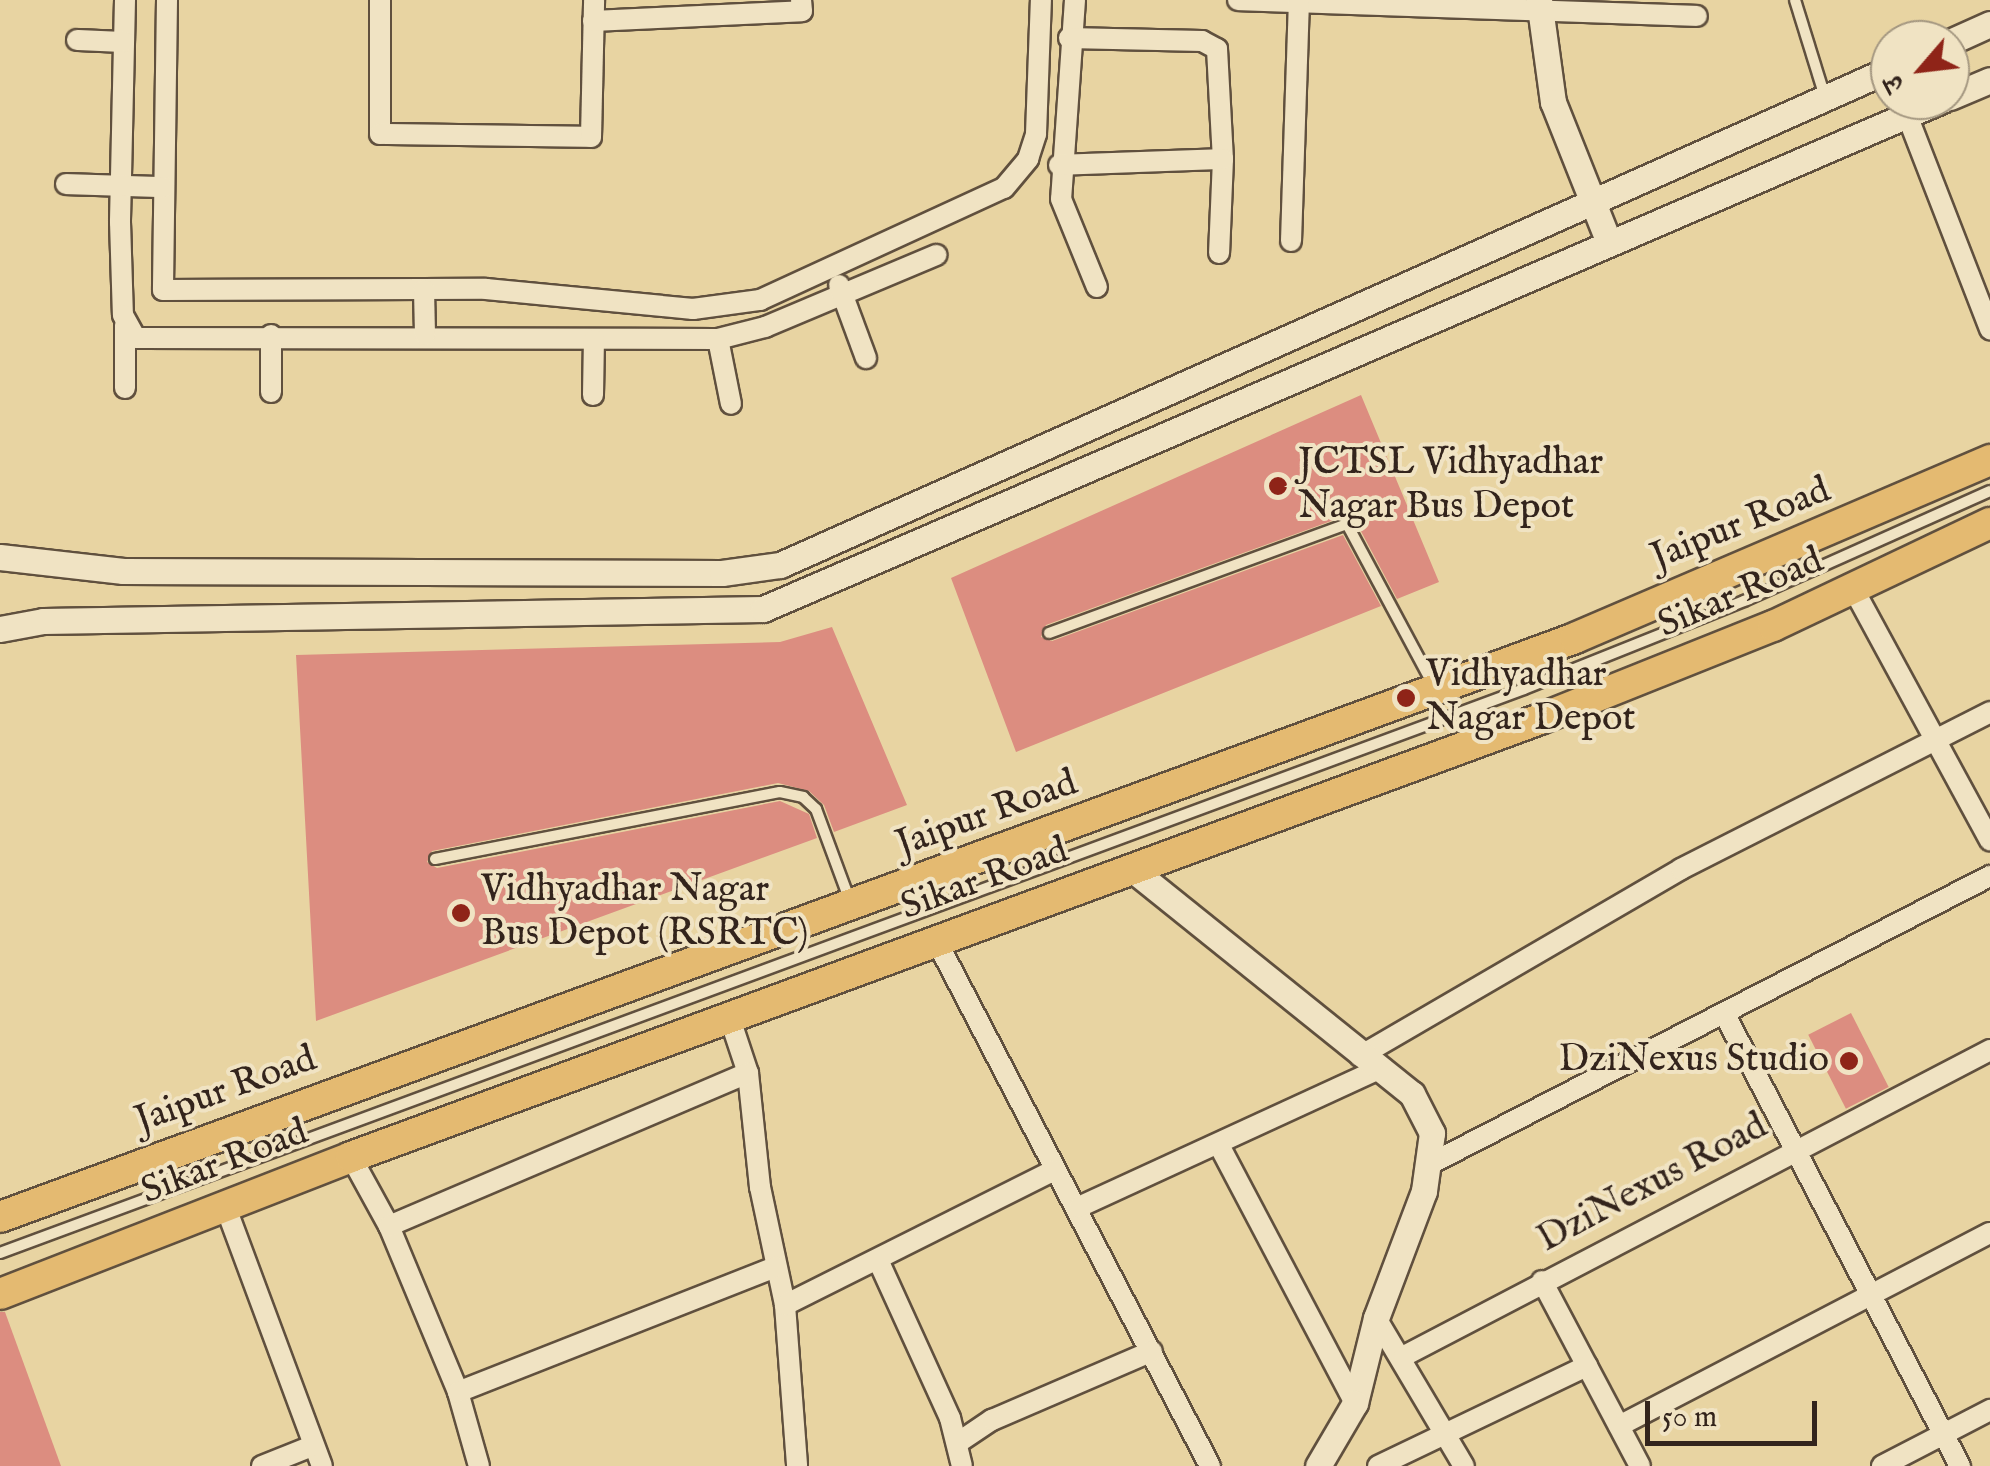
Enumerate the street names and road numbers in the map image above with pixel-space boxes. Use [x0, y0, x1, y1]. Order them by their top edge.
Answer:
street label: Jaipur Road [1645, 468, 1837, 582]
street label: Sikar Road [1652, 539, 1830, 649]
street label: Jaipur Road [890, 761, 1084, 869]
street label: Sikar Road [895, 829, 1075, 931]
street label: Jaipur Road [129, 1037, 323, 1145]
street label: DziNexus Road [1530, 1104, 1776, 1264]
street label: Sikar Road [135, 1110, 315, 1216]

